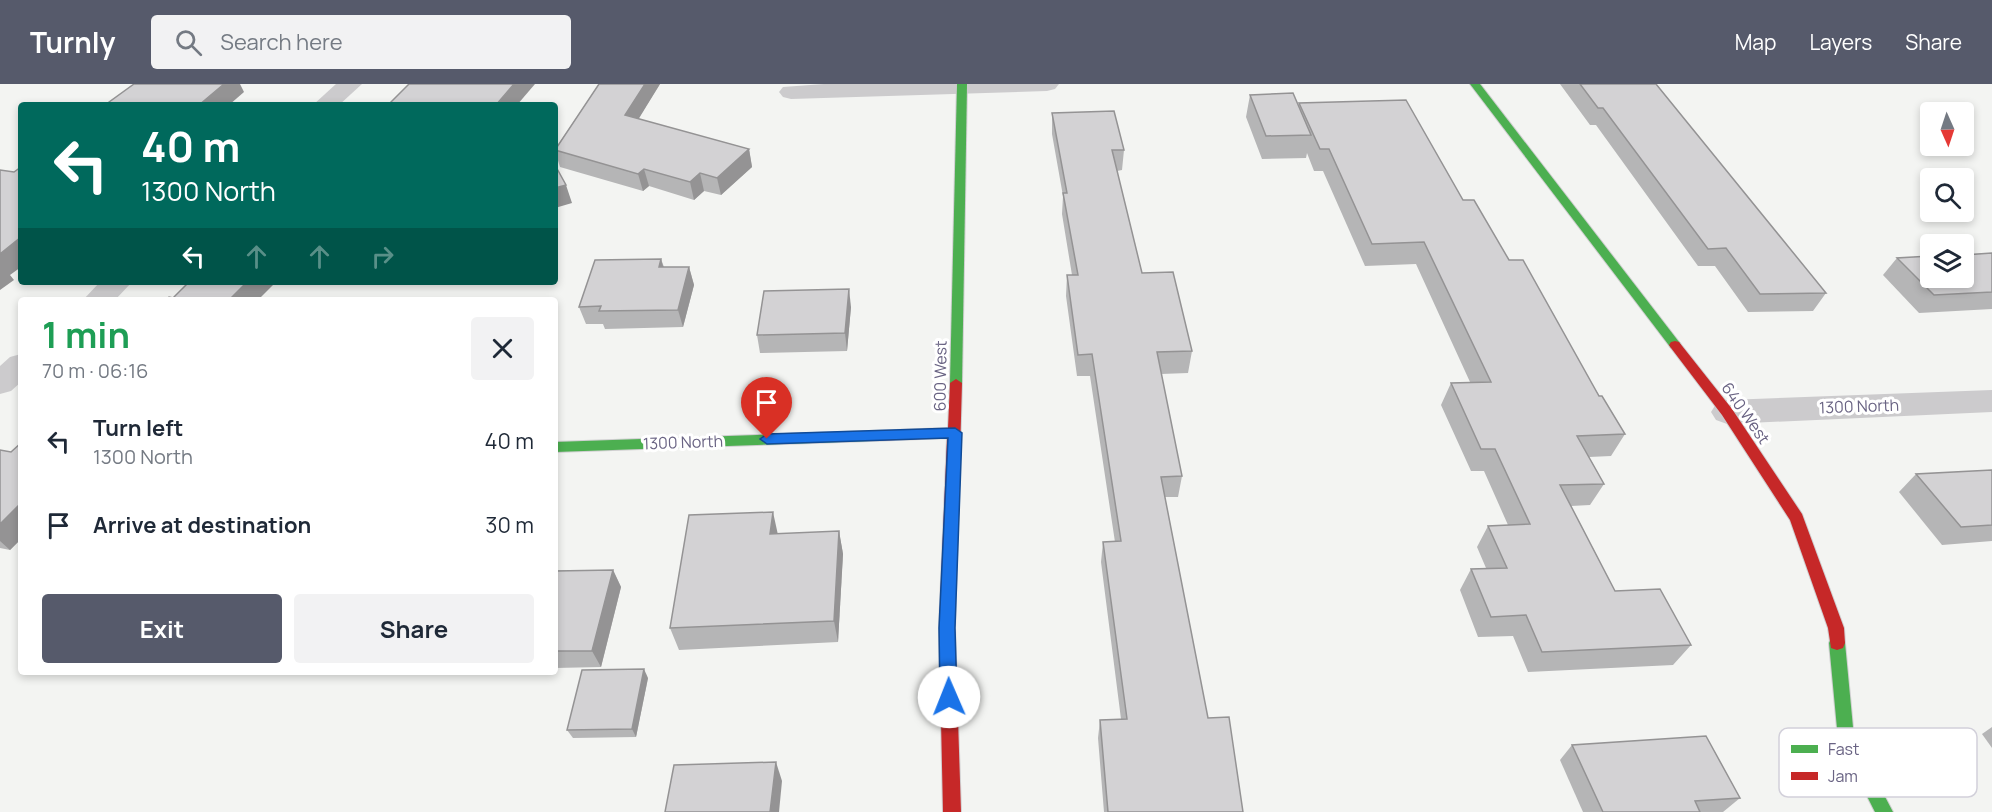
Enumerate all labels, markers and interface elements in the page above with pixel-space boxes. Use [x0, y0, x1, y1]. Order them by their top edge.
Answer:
search box [151, 15, 571, 69]
text: Turnly [30, 23, 115, 61]
icon: search [172, 26, 205, 59]
text: Search here [220, 27, 343, 57]
text: Map [1735, 28, 1776, 56]
text: Layers [1809, 28, 1872, 56]
text: Share [1905, 28, 1962, 56]
north arrow [1920, 102, 1974, 156]
map controls [1920, 102, 1974, 288]
text: 40 m [141, 117, 240, 175]
icon: left [42, 126, 120, 204]
button: search [1920, 168, 1974, 222]
text: 1300 North [141, 172, 276, 209]
button: layers [1920, 234, 1974, 288]
icon: left [177, 240, 210, 273]
icon: ahead [240, 240, 273, 273]
icon: ahead [303, 240, 336, 273]
icon: right [366, 240, 399, 273]
text: 1 min [42, 310, 130, 359]
button: close [471, 317, 534, 380]
street label: 600 West [928, 340, 952, 412]
text: 70 m · 06:16 [42, 357, 149, 384]
pin [741, 377, 792, 439]
street label: 640 West [1717, 378, 1775, 448]
icon: arrive [750, 386, 783, 419]
street label: 1300 North [1819, 394, 1899, 418]
text: Turn left [93, 413, 183, 443]
icon: left [42, 425, 75, 458]
text: 40 m [485, 426, 534, 456]
street label: 1300 North [643, 430, 723, 454]
text: 1300 North [93, 443, 193, 470]
icon: arrive [42, 509, 75, 542]
text: Arrive at destination [93, 510, 311, 540]
text: 30 m [485, 510, 534, 540]
button: Exit [42, 594, 282, 663]
button: Share [294, 594, 534, 663]
position arrow [917, 665, 981, 729]
legend [1779, 728, 1977, 797]
text: Fast [1828, 738, 1859, 760]
text: Jam [1828, 765, 1858, 787]

